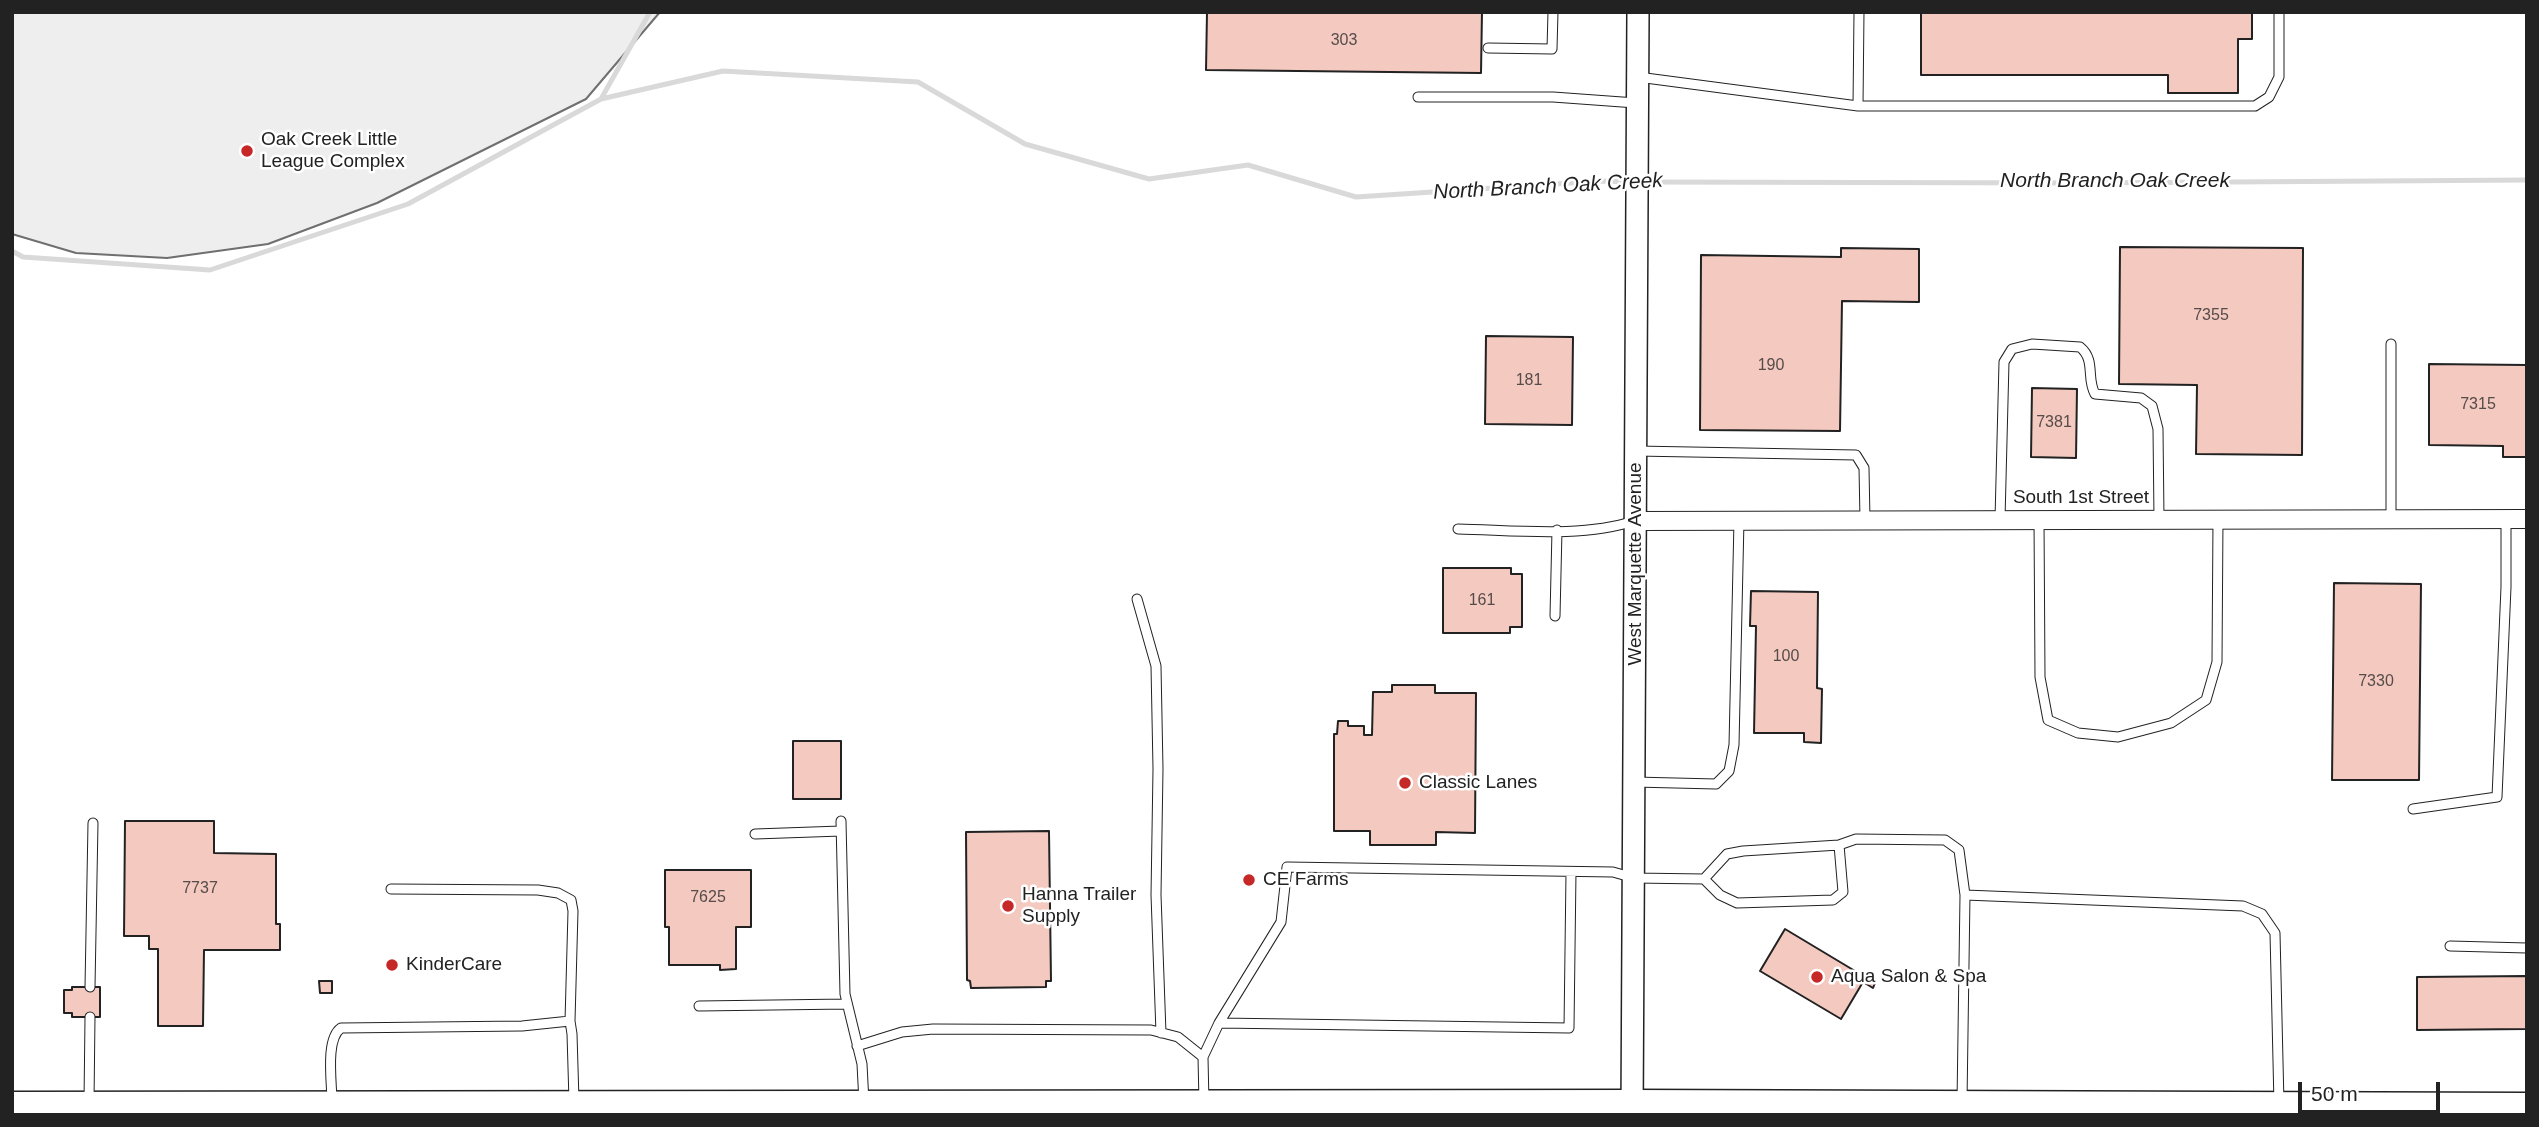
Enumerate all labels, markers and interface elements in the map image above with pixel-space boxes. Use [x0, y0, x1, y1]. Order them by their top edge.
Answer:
house number: 303 [1331, 31, 1357, 51]
place label: Oak Creek Little League Complex [261, 129, 405, 173]
marker: Oak Creek Little League Complex [239, 143, 255, 159]
water label: North Branch Oak Creek [1433, 168, 1663, 206]
water label: North Branch Oak Creek [2000, 168, 2230, 194]
house number: 7355 [2193, 306, 2229, 326]
house number: 190 [1758, 356, 1784, 376]
house number: 181 [1516, 371, 1542, 391]
house number: 7315 [2460, 395, 2496, 415]
house number: 7381 [2036, 413, 2072, 433]
street label: West Marquette Avenue [1625, 462, 1647, 666]
street label: South 1st Street [2013, 487, 2149, 509]
house number: 161 [1469, 591, 1495, 611]
house number: 100 [1773, 647, 1799, 667]
house number: 7330 [2358, 672, 2394, 692]
place label: Classic Lanes [1419, 772, 1537, 794]
marker: Classic Lanes [1397, 775, 1413, 791]
place label: CE Farms [1263, 869, 1348, 891]
marker: CE Farms [1241, 872, 1257, 888]
house number: 7737 [182, 879, 218, 899]
place label: Hanna Trailer Supply [1022, 884, 1136, 928]
house number: 7625 [690, 888, 726, 908]
marker: Hanna Trailer Supply [1000, 898, 1016, 914]
place label: KinderCare [406, 954, 502, 976]
marker: KinderCare [384, 957, 400, 973]
place label: Aqua Salon & Spa [1831, 966, 1986, 988]
marker: Aqua Salon & Spa [1809, 969, 1825, 985]
scale bar [2301, 1068, 2443, 1112]
text: 50 m [2311, 1082, 2358, 1105]

